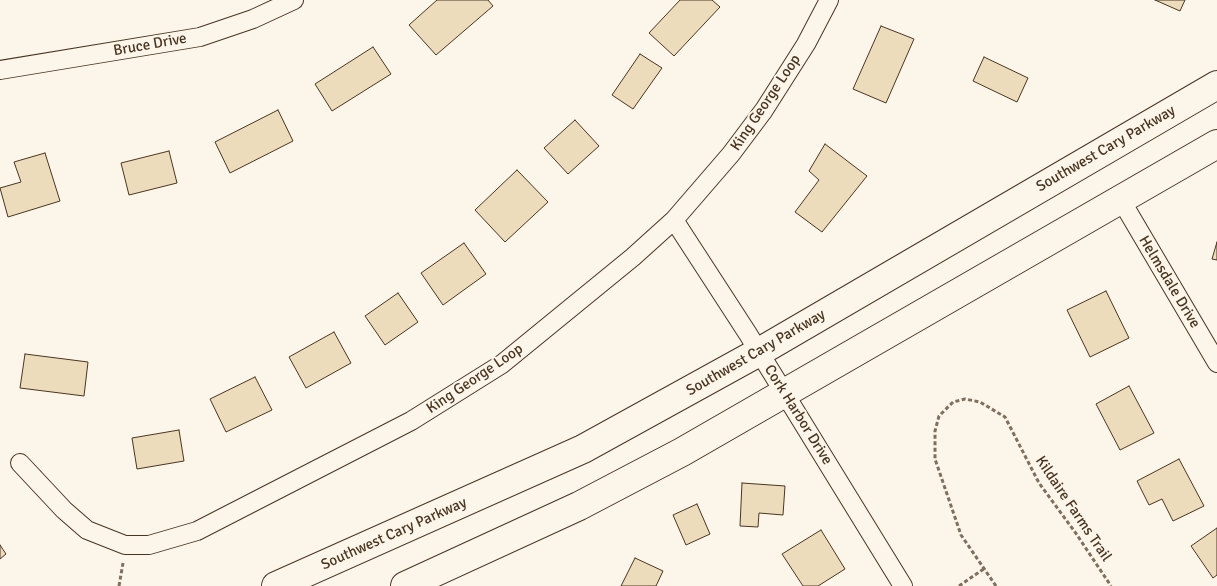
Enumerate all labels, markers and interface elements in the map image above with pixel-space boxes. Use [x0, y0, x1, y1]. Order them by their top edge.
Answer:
street label: Bruce Drive [112, 30, 188, 60]
street label: King George Loop [727, 51, 805, 155]
street label: Southwest Cary Parkway [1033, 102, 1179, 196]
street label: Helmsdale Drive [1134, 232, 1204, 332]
street label: Southwest Cary Parkway [683, 306, 829, 400]
street label: King George Loop [423, 340, 527, 418]
street label: Cork Harbor Drive [760, 362, 836, 468]
street label: Kildaire Farms Trail [1031, 453, 1115, 565]
street label: Southwest Cary Parkway [318, 494, 470, 574]

